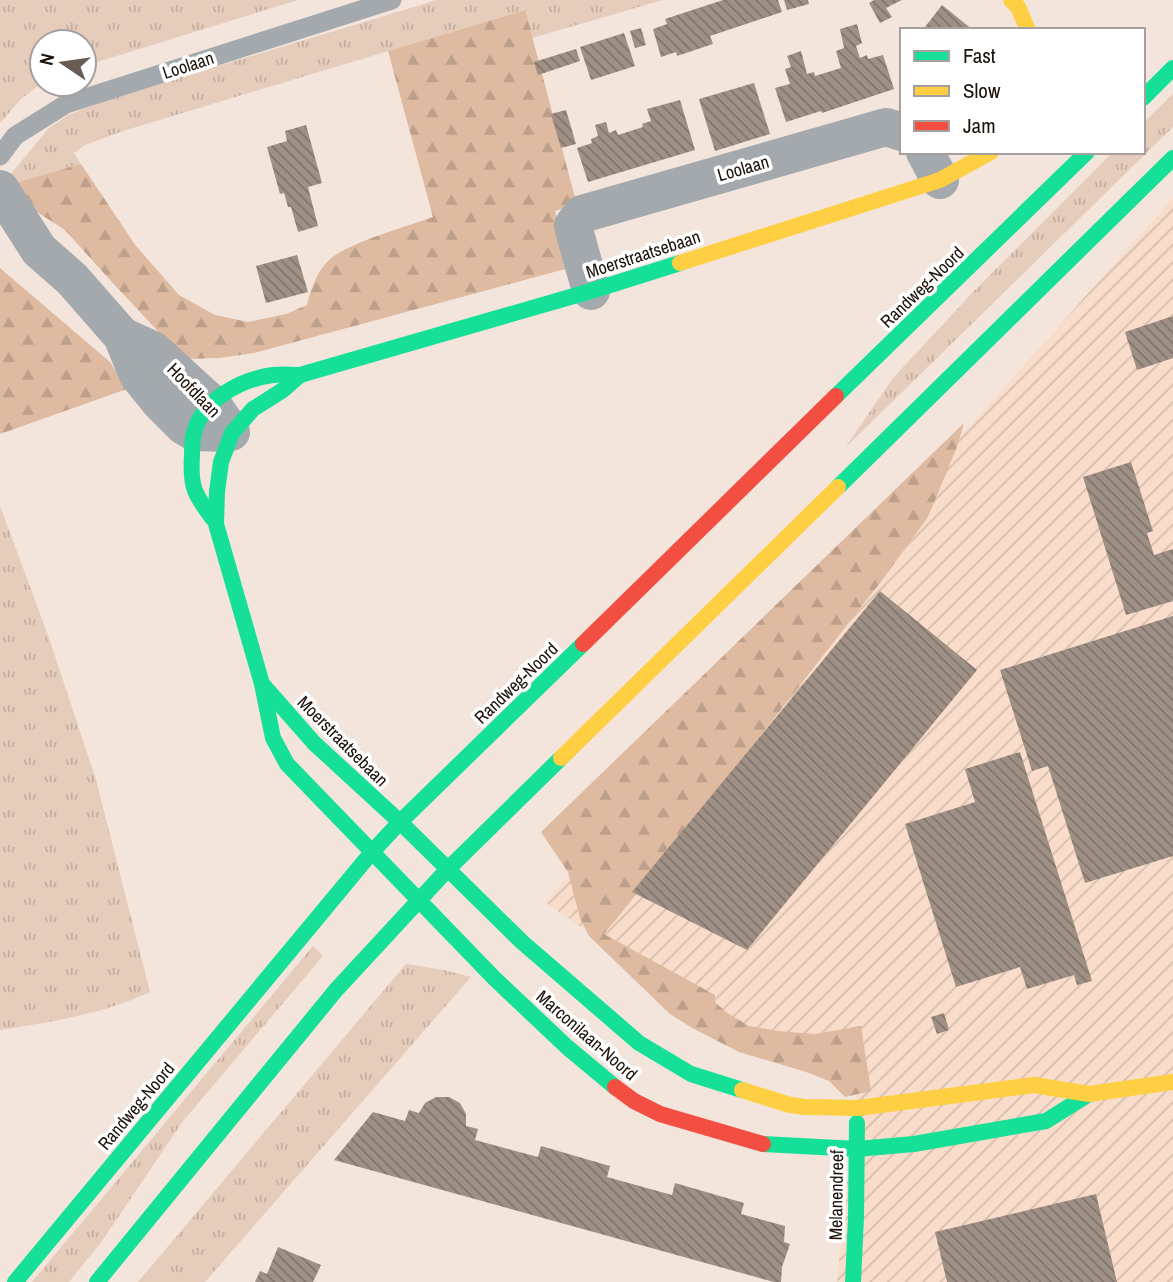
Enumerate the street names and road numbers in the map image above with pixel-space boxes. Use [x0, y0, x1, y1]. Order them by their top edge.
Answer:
street label: Loolaan [159, 45, 217, 85]
street label: Loolaan [714, 149, 772, 187]
street label: Moerstraatsebaan [583, 224, 703, 284]
street label: Randweg-Noord [875, 241, 969, 333]
street label: Hoofdlaan [162, 357, 226, 423]
street label: Randweg-Noord [469, 637, 563, 729]
street label: Moerstraatsebaan [292, 690, 394, 792]
street label: Marconilaan-Noord [531, 984, 643, 1086]
street label: Randweg-Noord [92, 1057, 180, 1155]
street label: Melanendreef [823, 1149, 849, 1240]

